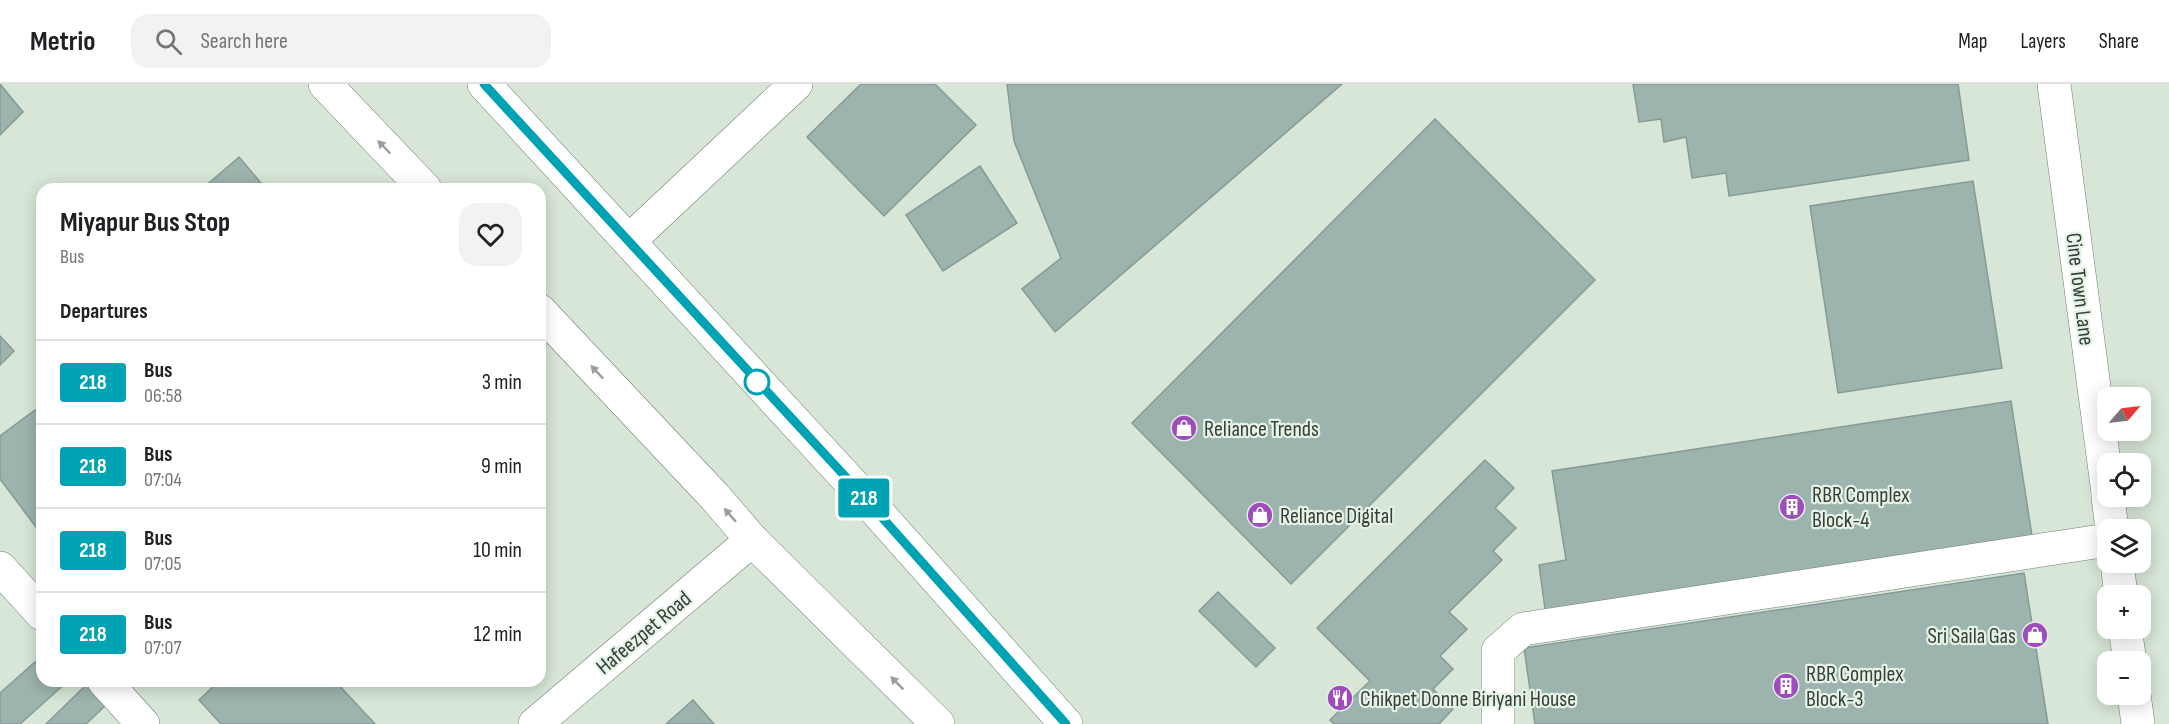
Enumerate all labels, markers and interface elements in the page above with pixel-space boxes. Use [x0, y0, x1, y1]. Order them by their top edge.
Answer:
search box [131, 14, 551, 68]
text: Metrio [30, 25, 95, 58]
icon: search [152, 25, 185, 58]
text: Search here [200, 28, 288, 55]
text: Map [1958, 29, 1987, 54]
text: Layers [2020, 29, 2066, 54]
text: Share [2099, 29, 2139, 54]
one-way arrow [378, 140, 392, 154]
button: heart [459, 203, 522, 266]
text: Miyapur Bus Stop [60, 206, 230, 239]
street label: Cine Town Lane [2059, 231, 2100, 347]
text: Bus [60, 245, 84, 269]
text: Departures [60, 298, 148, 325]
text: Bus [144, 357, 173, 384]
one-way arrow [590, 364, 604, 379]
text: 3 min [482, 369, 522, 396]
unlabelled marker [744, 369, 770, 395]
text: 218 [79, 370, 107, 395]
text: 06:58 [144, 384, 182, 408]
north arrow [2097, 387, 2151, 441]
map controls [2097, 387, 2151, 705]
shop icon: Reliance Trends [1169, 413, 1199, 443]
place label: Reliance Trends [1204, 416, 1319, 443]
text: Bus [144, 441, 173, 468]
text: 9 min [481, 453, 522, 480]
button: locate [2097, 453, 2151, 507]
text: 218 [79, 454, 107, 479]
text: 07:04 [144, 468, 182, 492]
line badge: 218 [830, 478, 898, 518]
place label: RBR Complex Block-4 [1812, 482, 1910, 534]
text: 218 [850, 486, 878, 511]
building icon: RBR Complex Block-4 [1777, 492, 1807, 522]
shop icon: Reliance Digital [1245, 500, 1275, 530]
place label: Reliance Digital [1280, 503, 1393, 530]
one-way arrow [723, 507, 737, 522]
button: layers [2097, 519, 2151, 573]
text: Bus [144, 525, 173, 552]
text: 10 min [473, 537, 522, 564]
text: 218 [79, 538, 107, 563]
text: 07:05 [144, 552, 181, 576]
button: + [2097, 585, 2151, 639]
street label: Hafeezpet Road [591, 586, 697, 681]
text: Bus [144, 609, 173, 636]
shop icon: Sri Saila Gas [2020, 620, 2050, 650]
text: 12 min [474, 621, 522, 648]
text: 218 [79, 622, 107, 647]
place label: Sri Saila Gas [1927, 623, 2016, 650]
text: 07:07 [144, 636, 181, 660]
button: − [2097, 651, 2151, 705]
place label: RBR Complex Block-3 [1806, 661, 1904, 713]
building icon: RBR Complex Block-3 [1771, 671, 1801, 701]
one-way arrow [889, 676, 904, 690]
restaurant icon: Chikpet Donne Biriyani House [1325, 683, 1355, 713]
place label: Chikpet Donne Biriyani House [1360, 686, 1576, 713]

